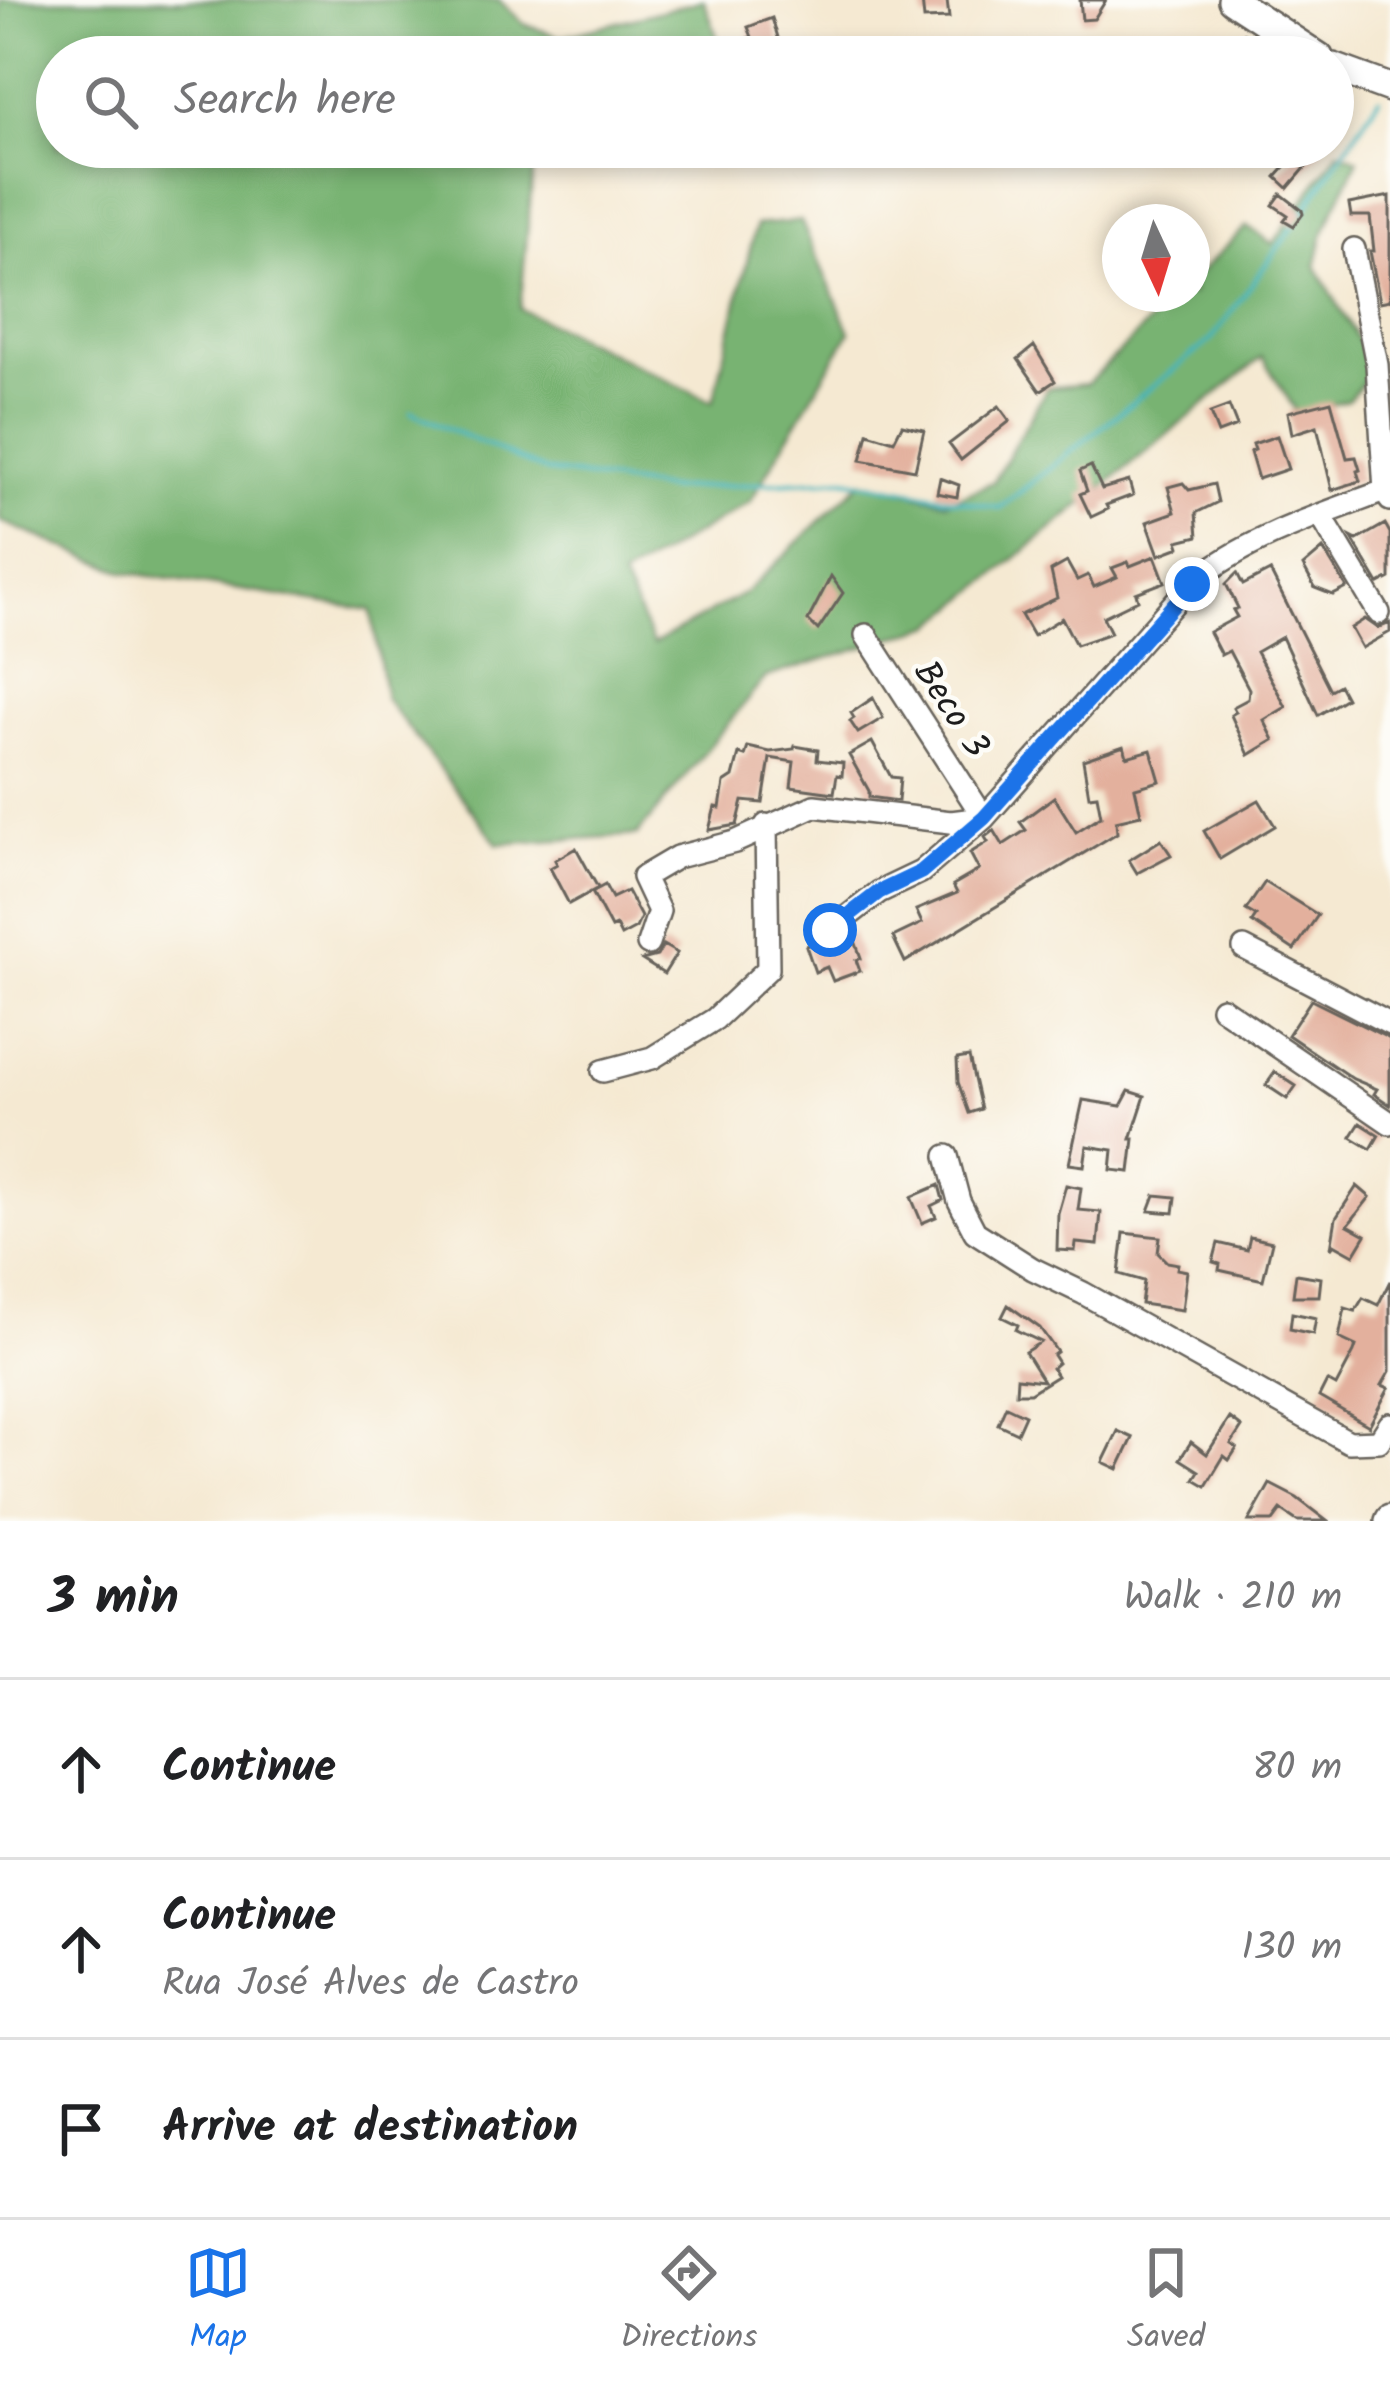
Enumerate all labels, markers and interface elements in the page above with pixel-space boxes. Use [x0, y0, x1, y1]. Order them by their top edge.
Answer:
search box [36, 36, 1354, 168]
text: Search here [174, 66, 396, 138]
icon: search [78, 69, 144, 135]
north arrow [1102, 204, 1210, 312]
route end [1165, 557, 1219, 611]
street label: Beco 3 [897, 650, 1003, 770]
route start [803, 903, 857, 957]
text: 3 min [48, 1559, 179, 1640]
text: Walk · 210 m [1124, 1568, 1342, 1630]
text: Continue [162, 1733, 336, 1805]
icon: ahead [48, 1736, 114, 1802]
text: 80 m [1252, 1738, 1342, 1800]
text: Continue [162, 1882, 336, 1954]
icon: ahead [48, 1916, 114, 1982]
text: 130 m [1241, 1918, 1342, 1980]
text: Rua José Alves de Castro [162, 1954, 579, 2016]
text: Arrive at destination [162, 2093, 578, 2165]
icon: arrive [48, 2096, 114, 2162]
tab: Map [185, 2240, 251, 2365]
tab: Directions [620, 2240, 757, 2365]
tab: Saved [1127, 2240, 1205, 2365]

